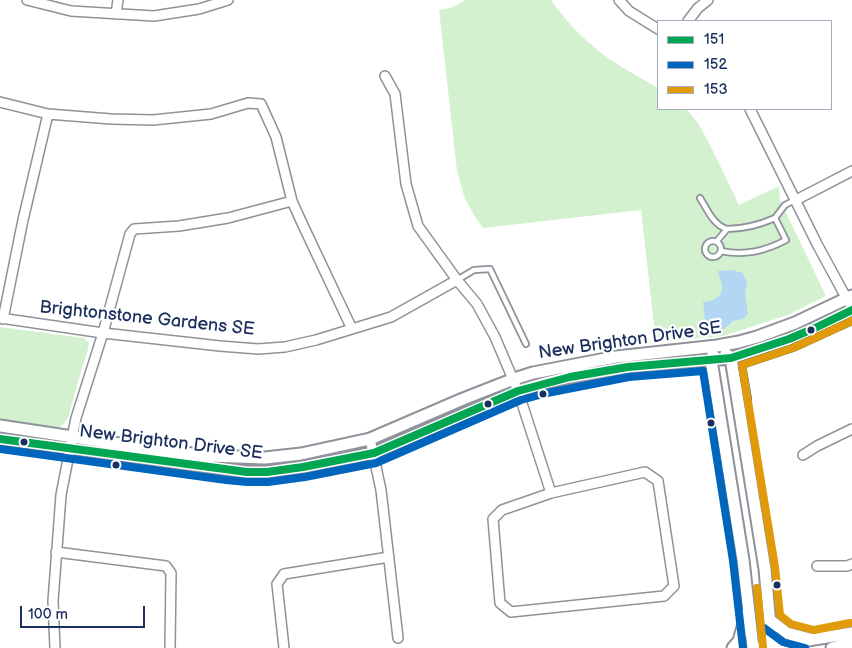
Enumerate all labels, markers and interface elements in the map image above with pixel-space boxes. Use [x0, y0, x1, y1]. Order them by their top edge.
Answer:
legend [657, 20, 832, 110]
text: 151 [704, 30, 724, 49]
text: 152 [704, 55, 727, 74]
text: 153 [704, 80, 728, 99]
street label: Brightonstone Gardens SE [38, 297, 256, 341]
street label: New Brighton Drive SE [537, 317, 723, 365]
unlabelled marker [806, 325, 816, 335]
unlabelled marker [538, 389, 548, 399]
unlabelled marker [483, 399, 493, 409]
unlabelled marker [706, 418, 716, 428]
street label: New Brighton Drive SE [78, 421, 264, 465]
unlabelled marker [19, 437, 29, 447]
unlabelled marker [111, 460, 121, 470]
unlabelled marker [772, 580, 782, 590]
scale bar [22, 596, 148, 628]
text: 100 m [28, 605, 68, 624]

